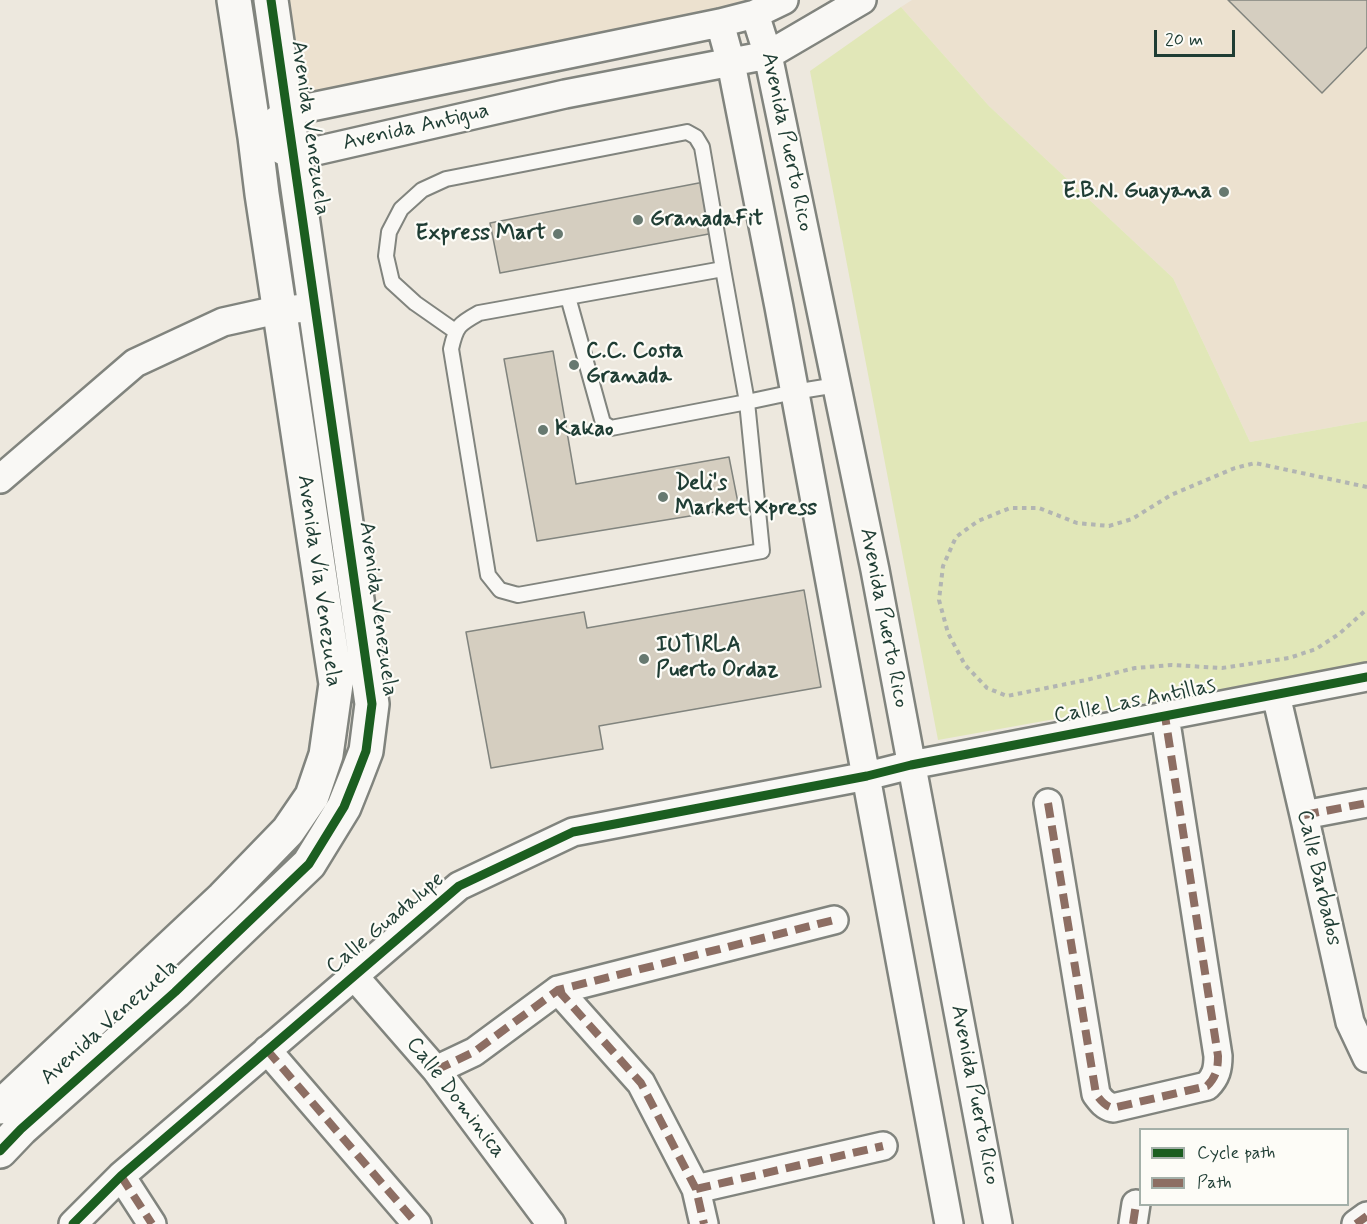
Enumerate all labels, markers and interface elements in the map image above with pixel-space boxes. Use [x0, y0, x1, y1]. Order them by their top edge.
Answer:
scale bar [1157, 18, 1238, 56]
text: 20 m [1165, 28, 1203, 52]
street label: Avenida Venezuela [284, 39, 334, 217]
street label: Avenida Puerto Rico [754, 50, 818, 234]
street label: Avenida Antigua [340, 98, 492, 158]
place label: E.B.N. Guayana [1063, 179, 1212, 205]
marker: E.B.N. Guayana [1217, 185, 1231, 199]
place label: GranadaFit [650, 207, 763, 233]
marker: GranadaFit [631, 213, 645, 227]
place label: Express Mart [415, 221, 546, 247]
marker: Express Mart [551, 227, 565, 241]
place label: C.C. Costa Granada [586, 339, 683, 390]
marker: C.C. Costa Granada [567, 358, 581, 372]
place label: Kakao [555, 417, 613, 443]
marker: Kakao [536, 423, 550, 437]
place label: Deli's Market Xpress [675, 471, 817, 522]
street label: Avenida Vía Venezuela [290, 473, 346, 689]
marker: Deli's Market Xpress [656, 490, 670, 504]
street label: Avenida Venezuela [352, 520, 402, 698]
street label: Avenida Puerto Rico [853, 526, 913, 710]
place label: IUTIRLA Puerto Ordaz [656, 633, 779, 684]
marker: IUTIRLA Puerto Ordaz [637, 652, 651, 666]
street label: Calle Las Antillas [1052, 673, 1218, 731]
street label: Calle Barbados [1290, 808, 1346, 948]
street label: Calle Guadalupe [322, 867, 450, 981]
street label: Avenida Venezuela [36, 954, 184, 1092]
street label: Avenida Puerto Rico [944, 1003, 1004, 1187]
street label: Calle Dominica [400, 1032, 510, 1164]
legend [1139, 1128, 1349, 1206]
text: Cycle path [1197, 1141, 1275, 1165]
text: Path [1197, 1171, 1232, 1195]

